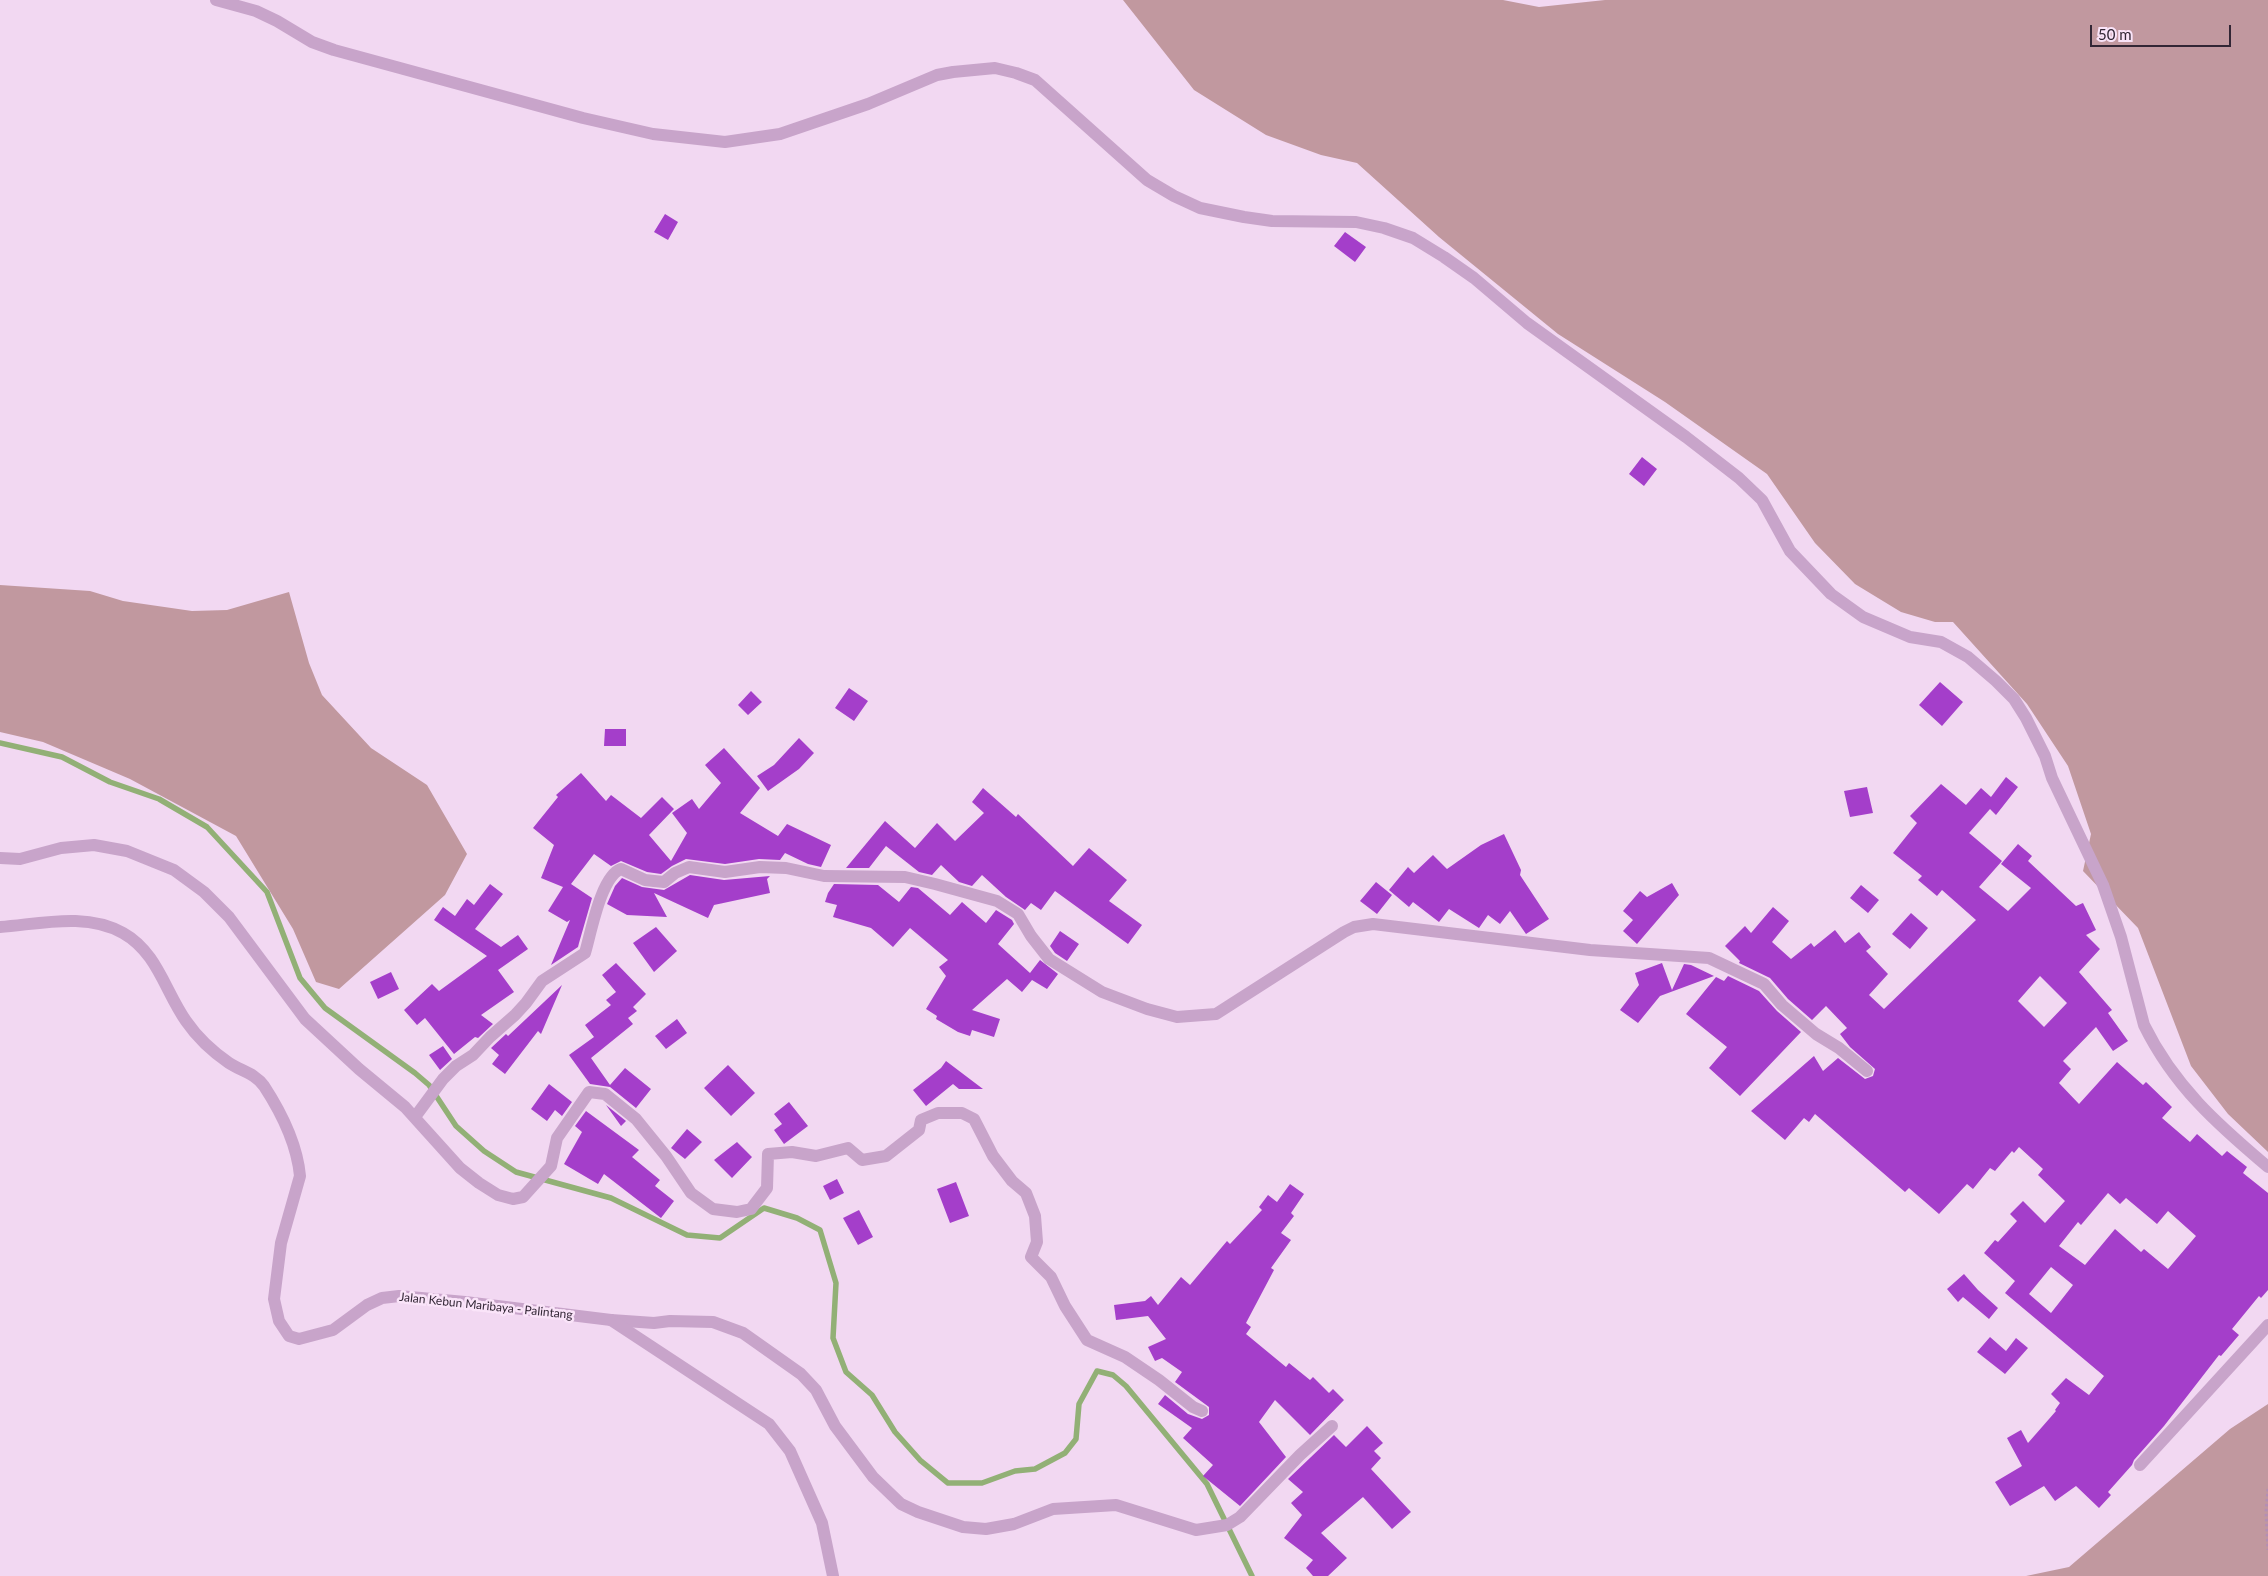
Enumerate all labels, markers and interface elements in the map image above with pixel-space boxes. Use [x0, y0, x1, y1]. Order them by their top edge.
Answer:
scale bar [2093, 15, 2234, 47]
text: 50 m [2098, 25, 2132, 43]
street label: Jalan Kebun Maribaya - Palintang [399, 1290, 573, 1322]

